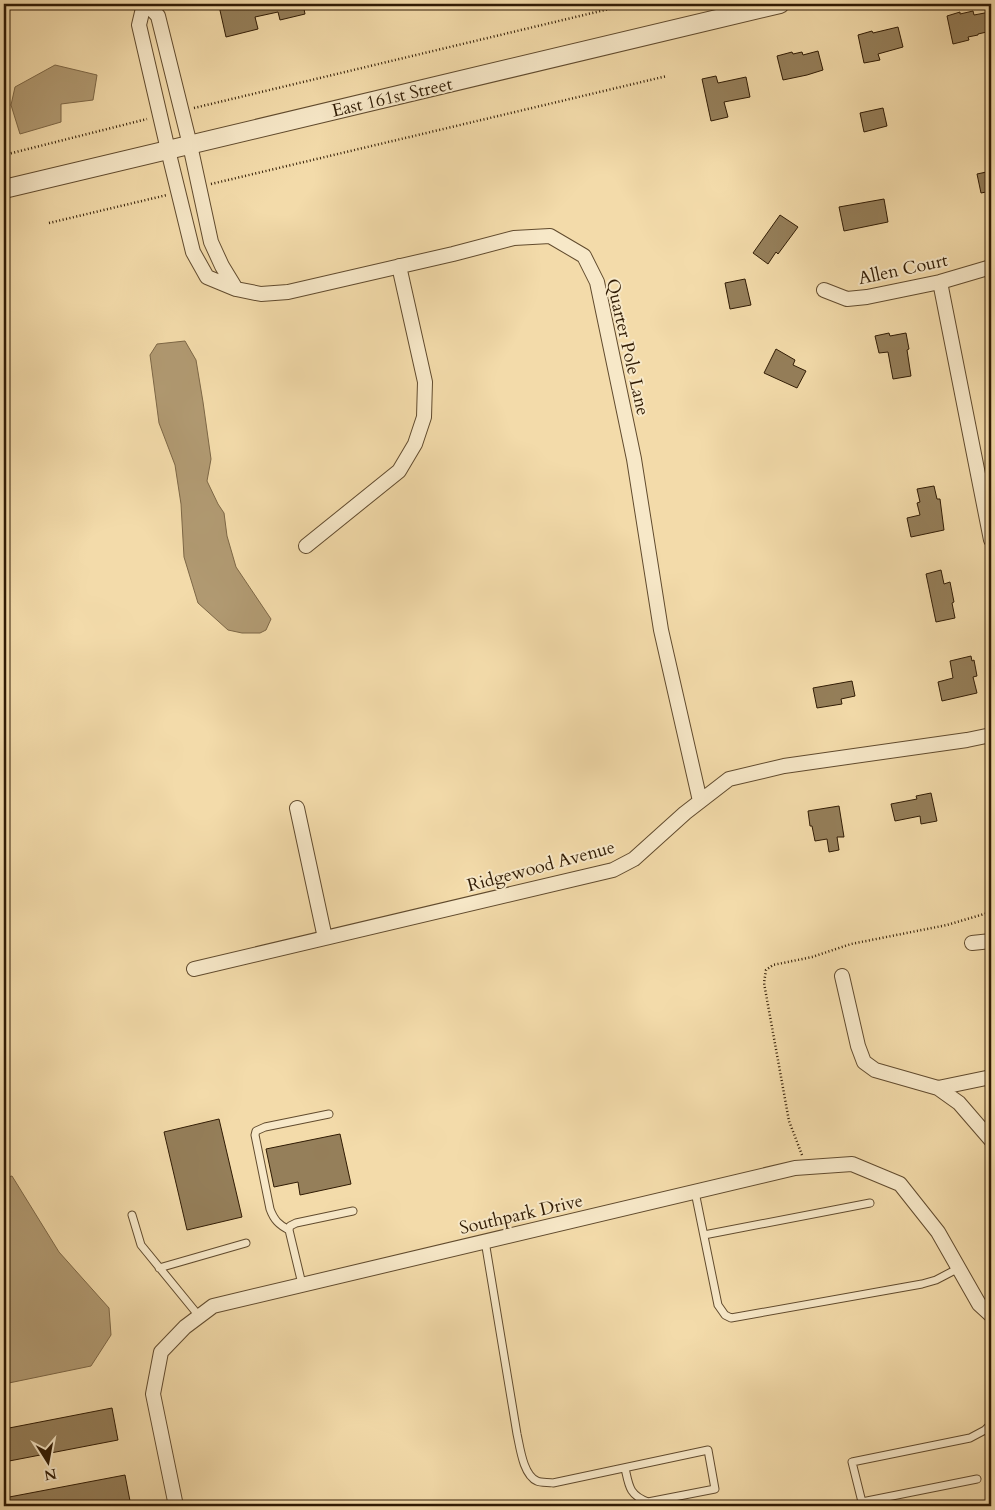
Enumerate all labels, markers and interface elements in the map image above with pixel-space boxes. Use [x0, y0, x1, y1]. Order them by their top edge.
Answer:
street label: East 161st Street [329, 71, 455, 123]
street label: Allen Court [856, 248, 950, 291]
street label: Quarter Pole Lane [600, 276, 655, 418]
street label: Ridgewood Avenue [464, 835, 618, 898]
street label: Southpark Drive [457, 1188, 585, 1241]
north arrow [22, 1438, 72, 1488]
text: N [43, 1464, 58, 1485]

